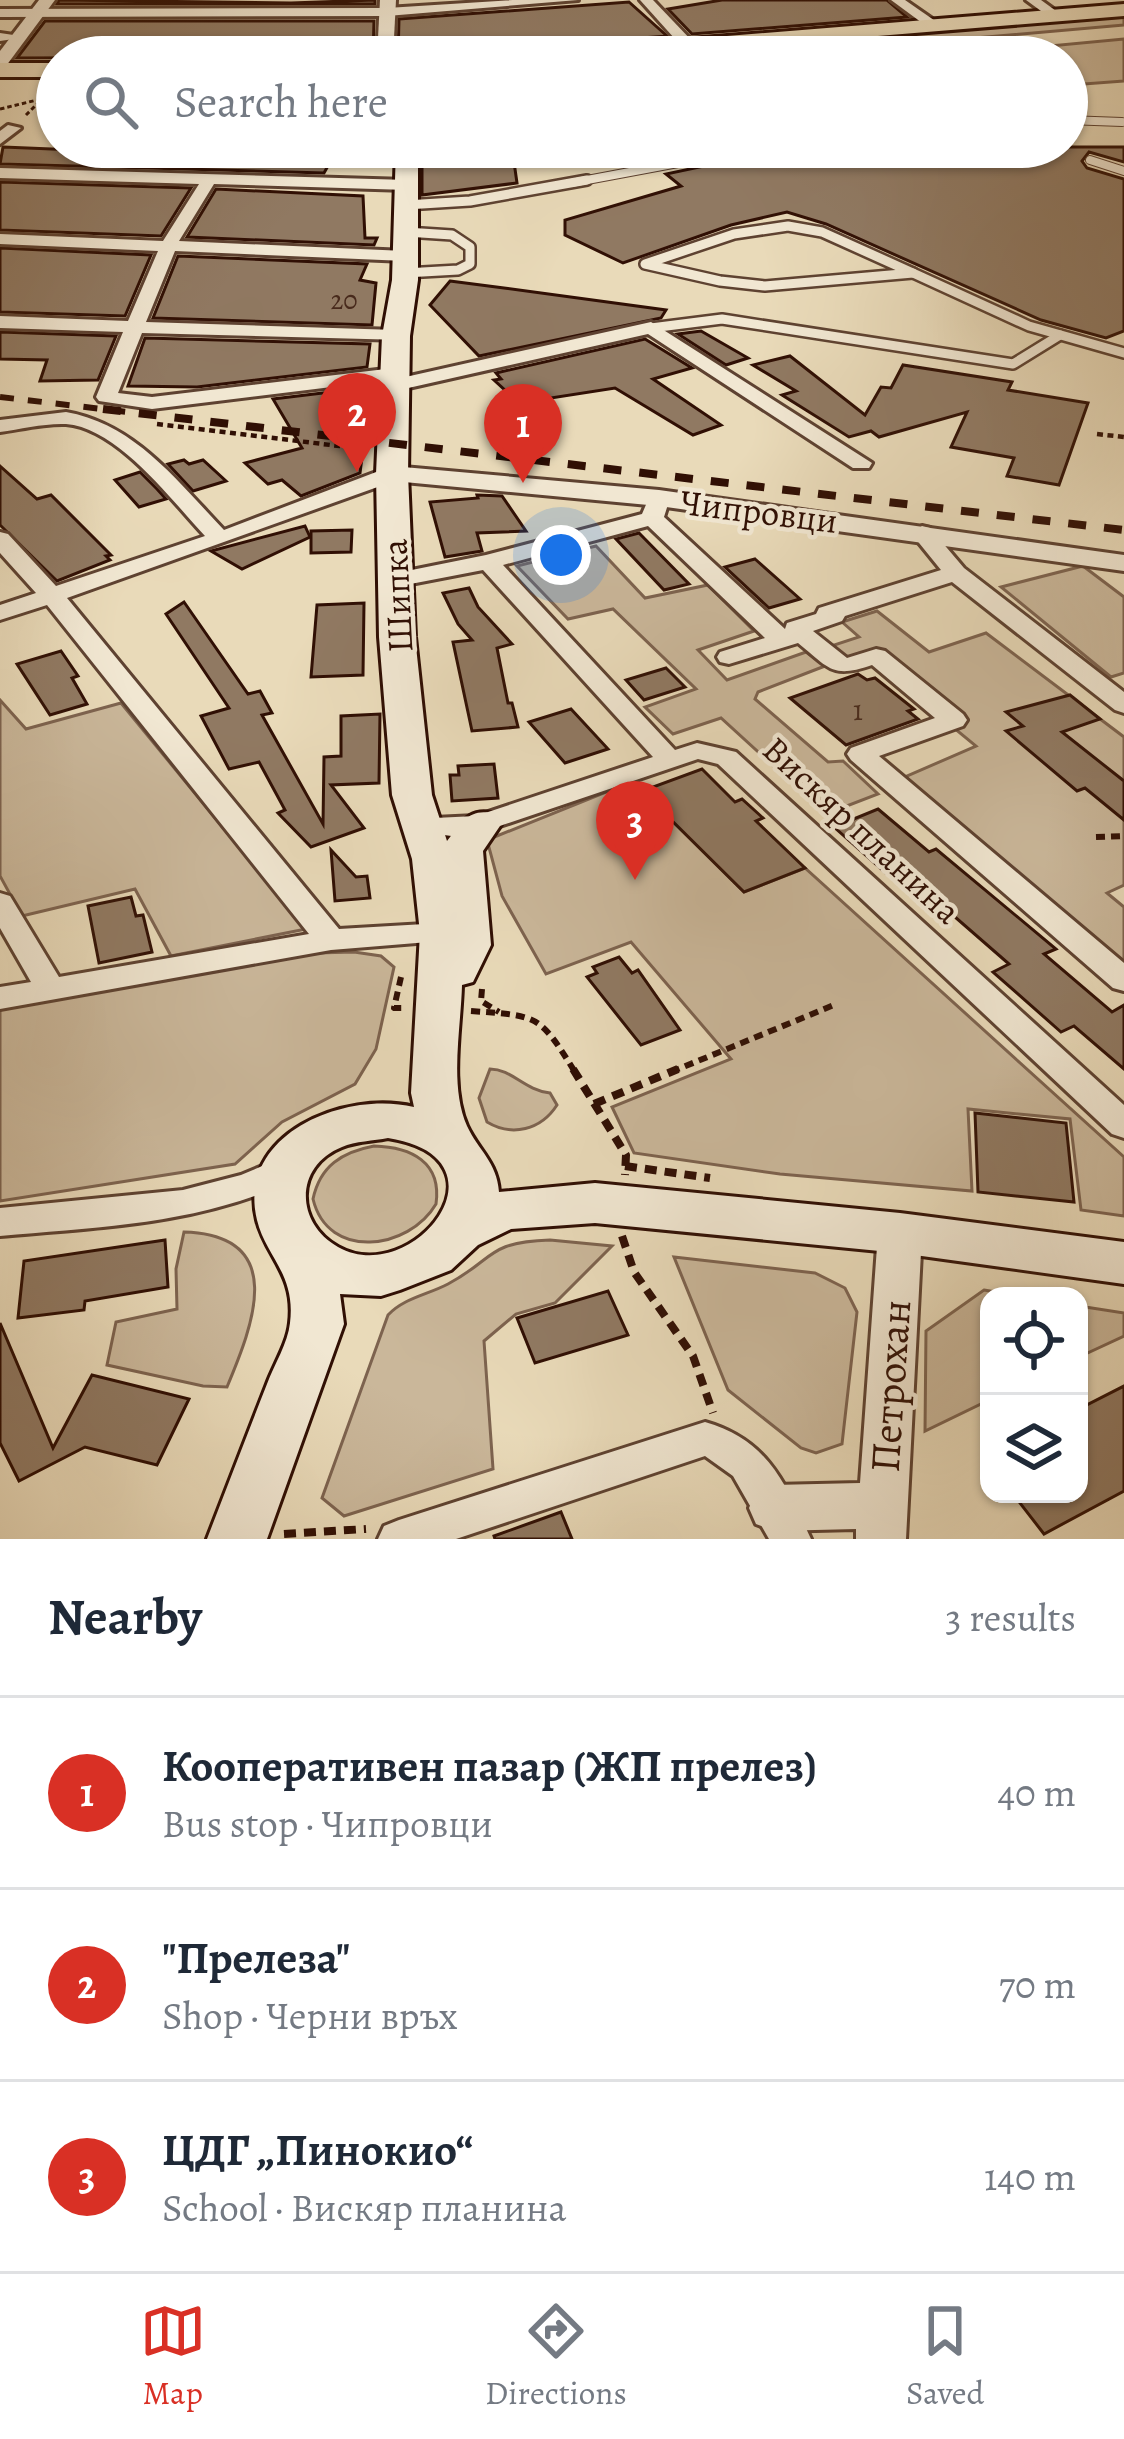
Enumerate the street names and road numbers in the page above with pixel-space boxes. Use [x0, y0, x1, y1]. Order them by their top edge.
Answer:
street label: Чипровци [678, 477, 840, 545]
street label: Шипка [370, 537, 424, 654]
street label: Вискяр планина [752, 725, 972, 935]
street label: Петрохан [856, 1298, 924, 1474]

